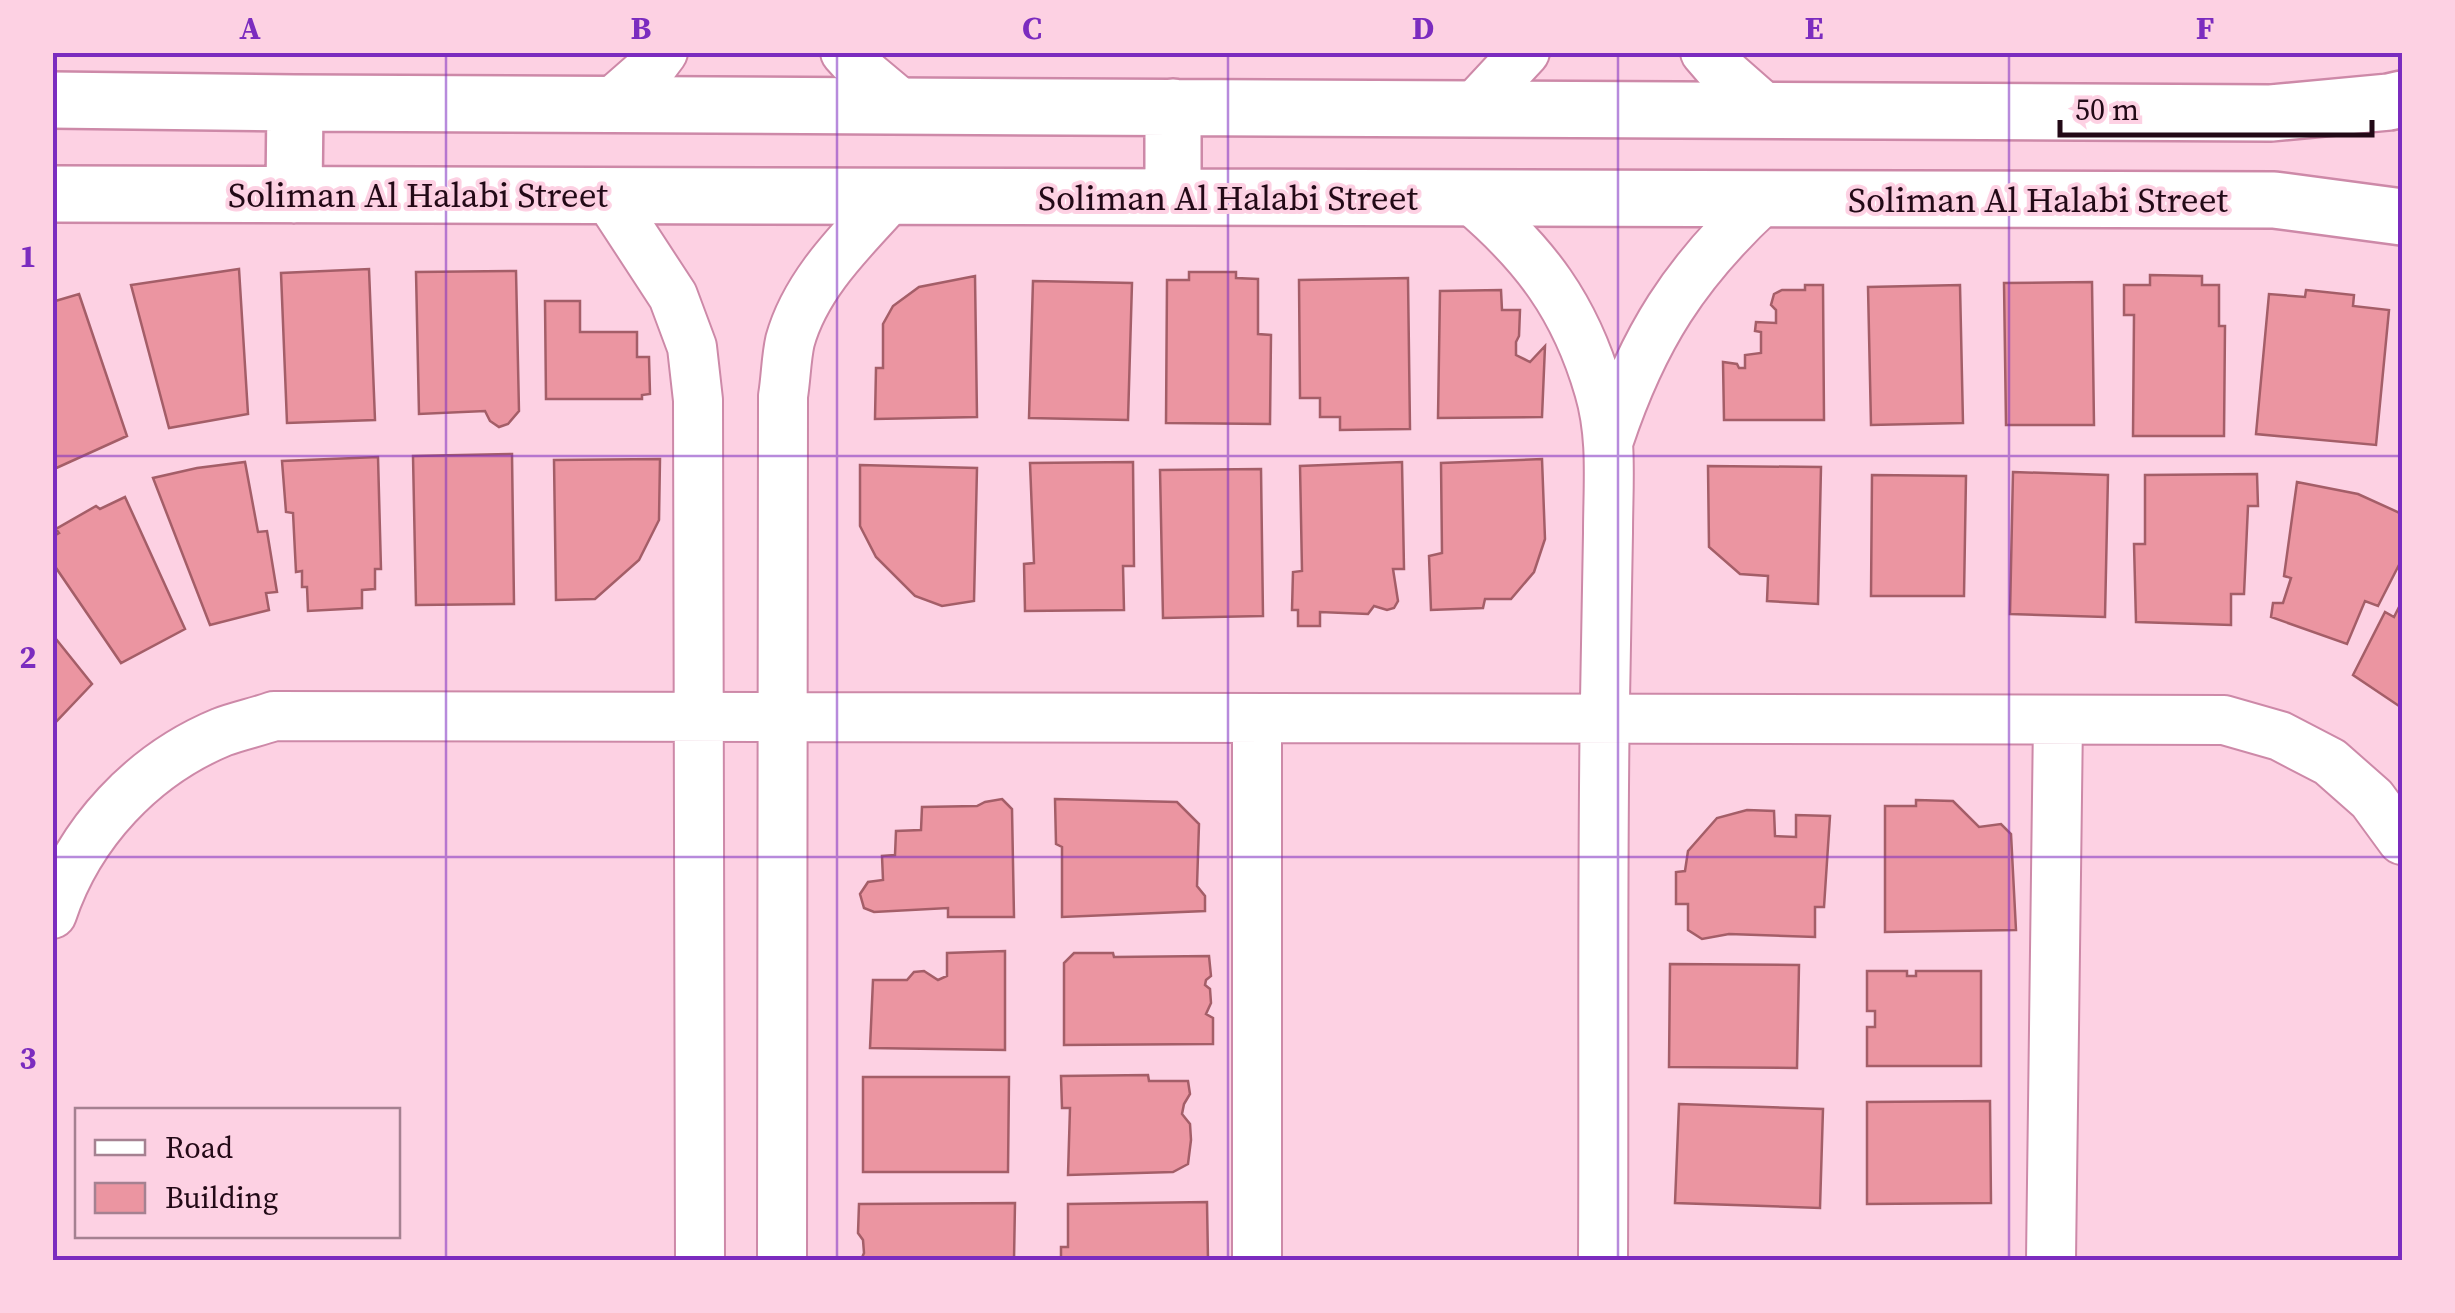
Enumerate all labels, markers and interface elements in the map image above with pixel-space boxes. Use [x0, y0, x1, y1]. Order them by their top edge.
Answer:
text: A [239, 6, 261, 50]
text: B [631, 6, 652, 50]
text: C [1022, 6, 1042, 50]
text: D [1412, 6, 1434, 50]
text: E [1804, 6, 1824, 50]
text: F [2196, 6, 2214, 50]
scale bar [2060, 75, 2372, 137]
text: 50 m [2075, 89, 2139, 130]
street label: Soliman Al Halabi Street [228, 171, 609, 219]
street label: Soliman Al Halabi Street [1038, 174, 1419, 222]
street label: Soliman Al Halabi Street [1848, 176, 2229, 224]
text: 1 [19, 234, 37, 278]
text: 2 [19, 635, 37, 679]
text: 3 [19, 1036, 37, 1080]
legend [75, 1108, 400, 1238]
text: Road [165, 1127, 233, 1168]
text: Building [165, 1177, 278, 1218]

